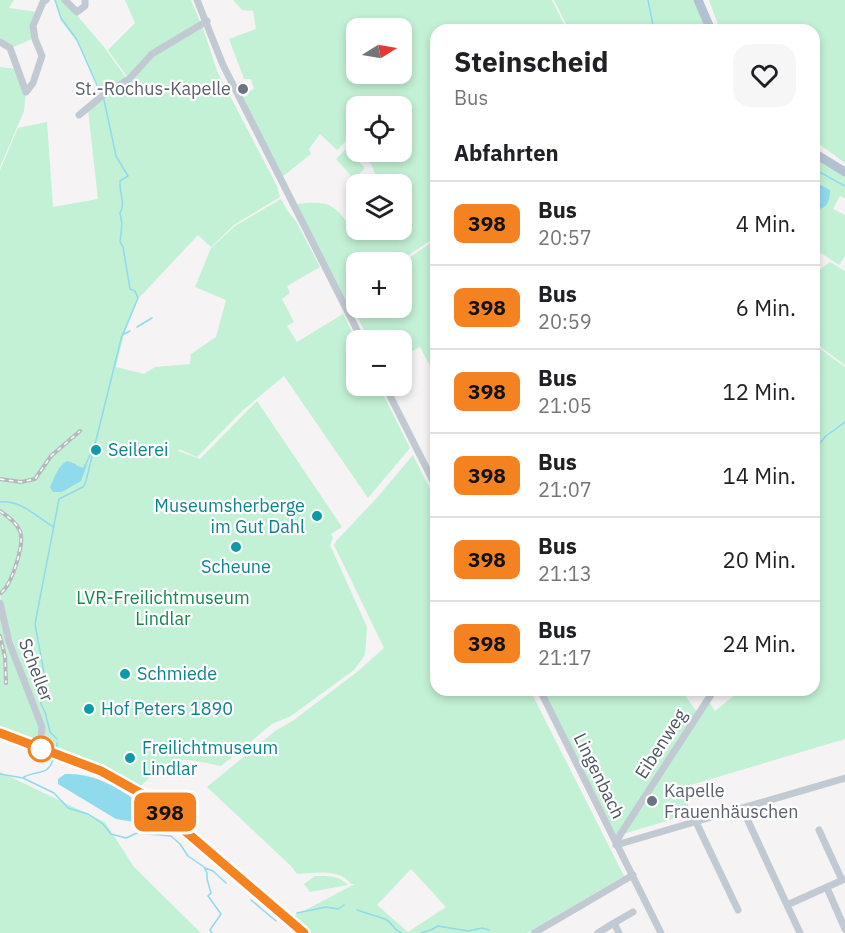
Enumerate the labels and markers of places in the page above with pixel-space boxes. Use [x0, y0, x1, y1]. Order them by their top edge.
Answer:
place label: St.-Rochus-Kapelle [75, 77, 231, 100]
marker: St.-Rochus-Kapelle [236, 82, 250, 96]
place label: Seilerei [108, 438, 169, 461]
marker: Seilerei [89, 443, 103, 457]
place label: Museumsherberge im Gut Dahl [154, 494, 305, 538]
marker: Museumsherberge im Gut Dahl [310, 509, 324, 523]
marker: Scheune [229, 540, 243, 554]
place label: Scheune [201, 555, 271, 578]
place label: Schmiede [137, 662, 217, 685]
marker: Schmiede [118, 667, 132, 681]
place label: Hof Peters 1890 [101, 697, 233, 720]
marker: Hof Peters 1890 [82, 702, 96, 716]
unlabelled marker [28, 736, 54, 762]
place label: Freilichtmuseum Lindlar [142, 736, 278, 780]
marker: Freilichtmuseum Lindlar [123, 751, 137, 765]
place label: Kapelle Frauenhäuschen [664, 779, 798, 823]
marker: Kapelle Frauenhäuschen [645, 794, 659, 808]

